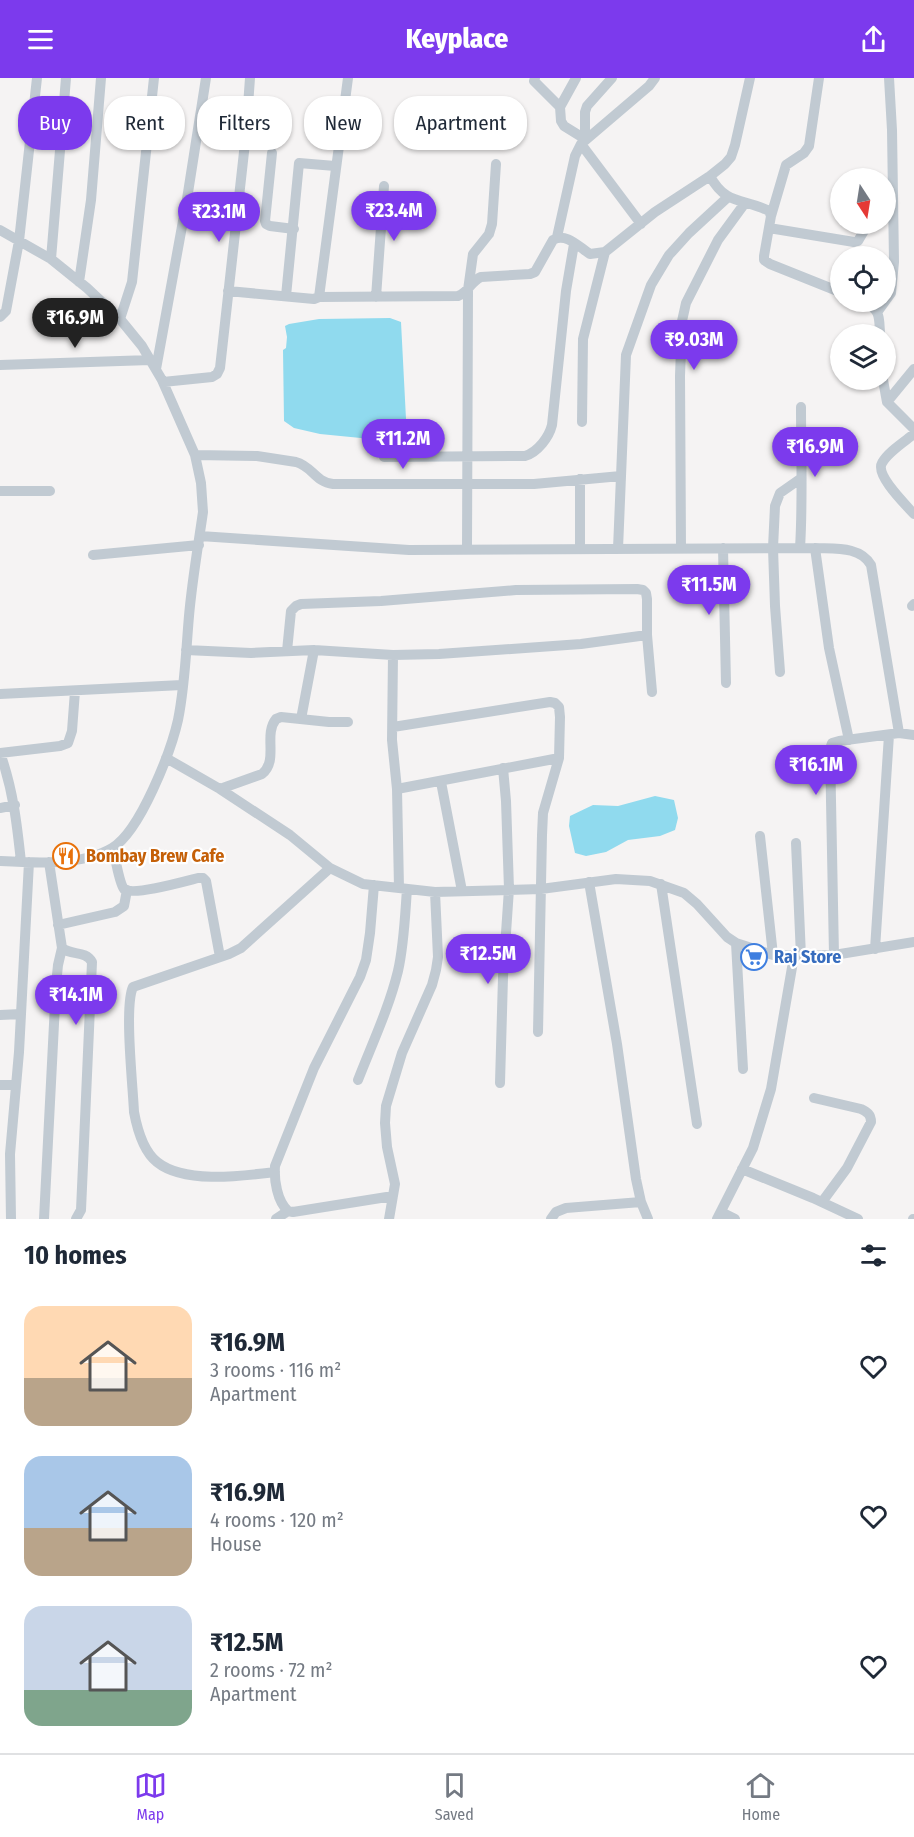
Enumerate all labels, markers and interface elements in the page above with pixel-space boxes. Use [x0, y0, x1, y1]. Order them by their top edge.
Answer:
icon: menu [24, 23, 57, 56]
text: Keyplace [406, 23, 508, 55]
icon: share [857, 23, 890, 56]
chip: Buy [18, 96, 92, 150]
chip: Rent [104, 96, 185, 150]
chip: Filters [197, 96, 292, 150]
chip: New [304, 96, 382, 150]
chip: Apartment [394, 96, 527, 150]
north arrow [830, 168, 896, 234]
map controls [830, 168, 896, 390]
pin: ₹23.4M [345, 191, 443, 242]
pin: ₹23.1M [170, 192, 268, 243]
text: ₹23.4M [365, 198, 423, 222]
text: ₹23.1M [192, 199, 246, 223]
button: locate [830, 246, 896, 312]
pin: ₹16.9M [26, 298, 124, 349]
text: ₹16.9M [46, 305, 104, 329]
pin: ₹9.03M [645, 320, 743, 371]
button: layers [830, 324, 896, 390]
text: ₹9.03M [665, 327, 724, 351]
pin: ₹11.2M [354, 419, 452, 470]
text: ₹11.2M [376, 426, 430, 450]
pin: ₹16.9M [766, 427, 864, 478]
text: ₹16.9M [786, 434, 844, 458]
pin: ₹11.5M [660, 565, 758, 616]
text: ₹11.5M [681, 572, 737, 596]
pin: ₹16.1M [767, 745, 865, 796]
text: ₹16.1M [789, 752, 843, 776]
restaurant icon: Bombay Brew Cafe [51, 841, 81, 871]
place label: Bombay Brew Cafe [86, 845, 224, 867]
pin: ₹12.5M [439, 934, 537, 985]
text: ₹12.5M [460, 941, 516, 965]
supermarket icon: Raj Store [739, 942, 769, 972]
place label: Raj Store [774, 946, 841, 968]
pin: ₹14.1M [27, 975, 125, 1026]
text: ₹14.1M [49, 982, 103, 1006]
icon: filters [857, 1239, 890, 1272]
text: 10 homes [24, 1240, 127, 1271]
text: ₹16.9M [210, 1327, 285, 1358]
icon: home [72, 1330, 144, 1402]
icon: heart [857, 1350, 890, 1383]
text: 3 rooms · 116 m² [210, 1358, 341, 1382]
text: Apartment [210, 1382, 297, 1406]
text: ₹16.9M [210, 1477, 285, 1508]
icon: home [72, 1480, 144, 1552]
icon: heart [857, 1500, 890, 1533]
text: 4 rooms · 120 m² [210, 1508, 344, 1532]
text: House [210, 1532, 262, 1556]
text: ₹12.5M [210, 1627, 283, 1658]
icon: home [72, 1630, 144, 1702]
icon: heart [857, 1650, 890, 1683]
text: 2 rooms · 72 m² [210, 1658, 332, 1682]
text: Apartment [210, 1682, 297, 1706]
tab: Map [134, 1769, 167, 1824]
tab: Saved [435, 1769, 474, 1824]
tab: Home [742, 1769, 780, 1824]

